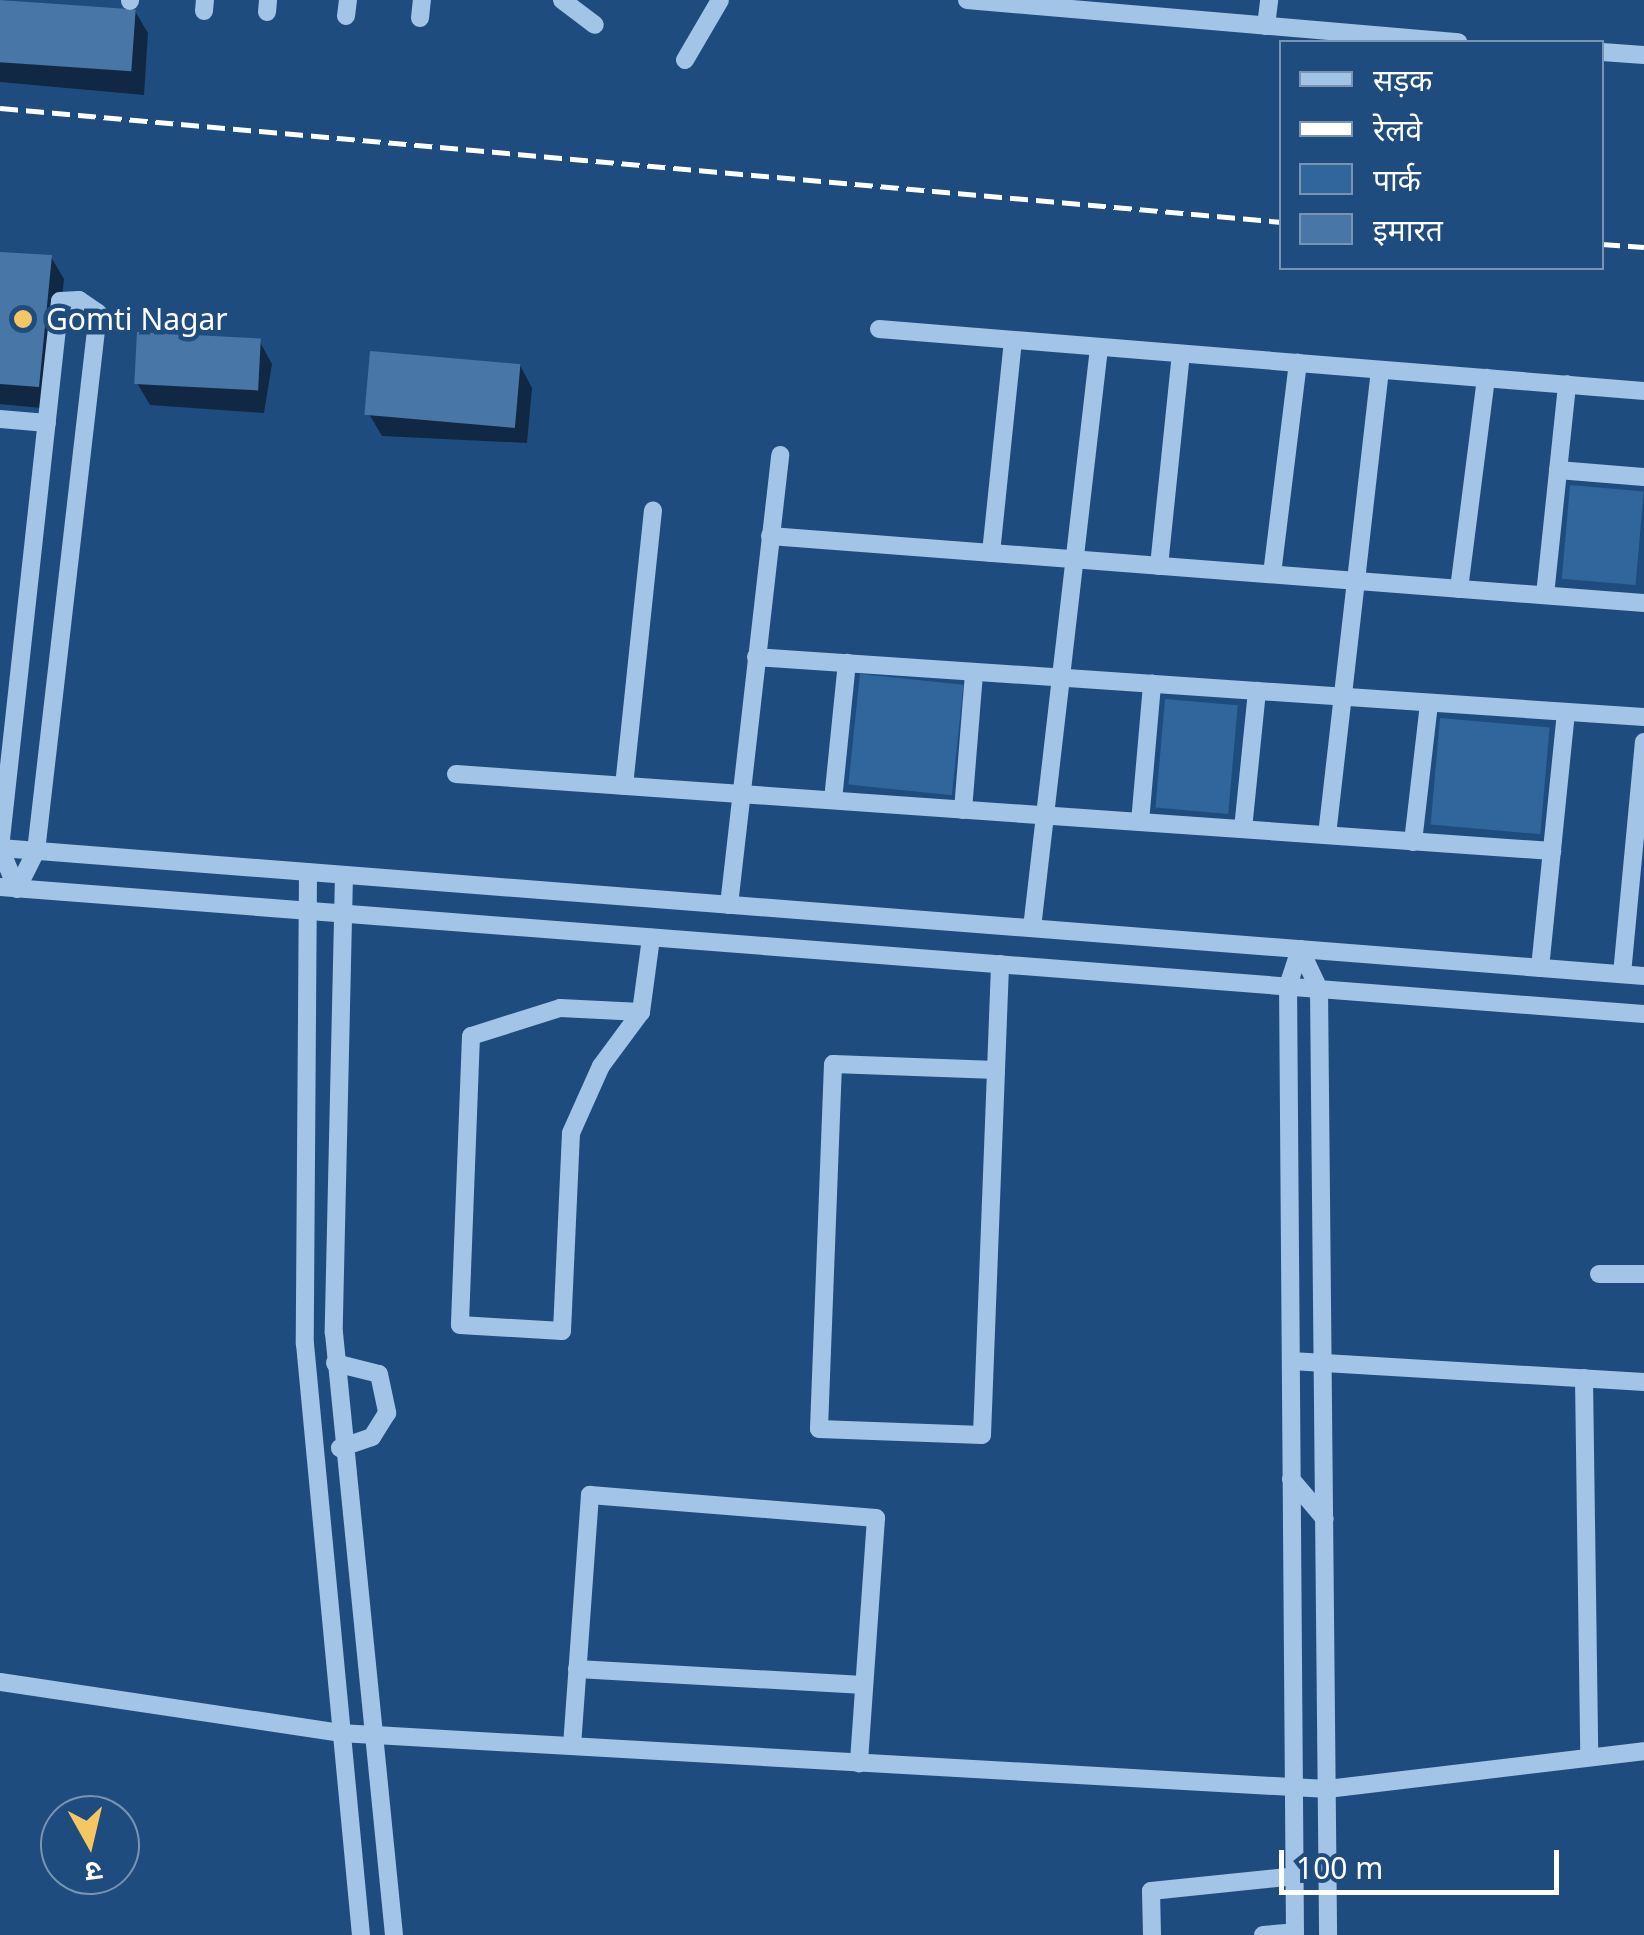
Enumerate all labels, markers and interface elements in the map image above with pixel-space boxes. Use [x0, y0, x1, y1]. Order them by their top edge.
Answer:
legend [1279, 40, 1604, 270]
text: सड़क [1373, 59, 1432, 100]
text: रेलवे [1373, 109, 1422, 150]
text: पार्क [1373, 159, 1421, 200]
text: इमारत [1373, 209, 1443, 250]
place label: Gomti Nagar [46, 301, 228, 337]
marker: Gomti Nagar [10, 306, 36, 332]
north arrow [40, 1795, 140, 1895]
scale bar [1284, 1830, 1564, 1892]
text: 100 m [1296, 1847, 1383, 1888]
text: उ [83, 1853, 105, 1893]

